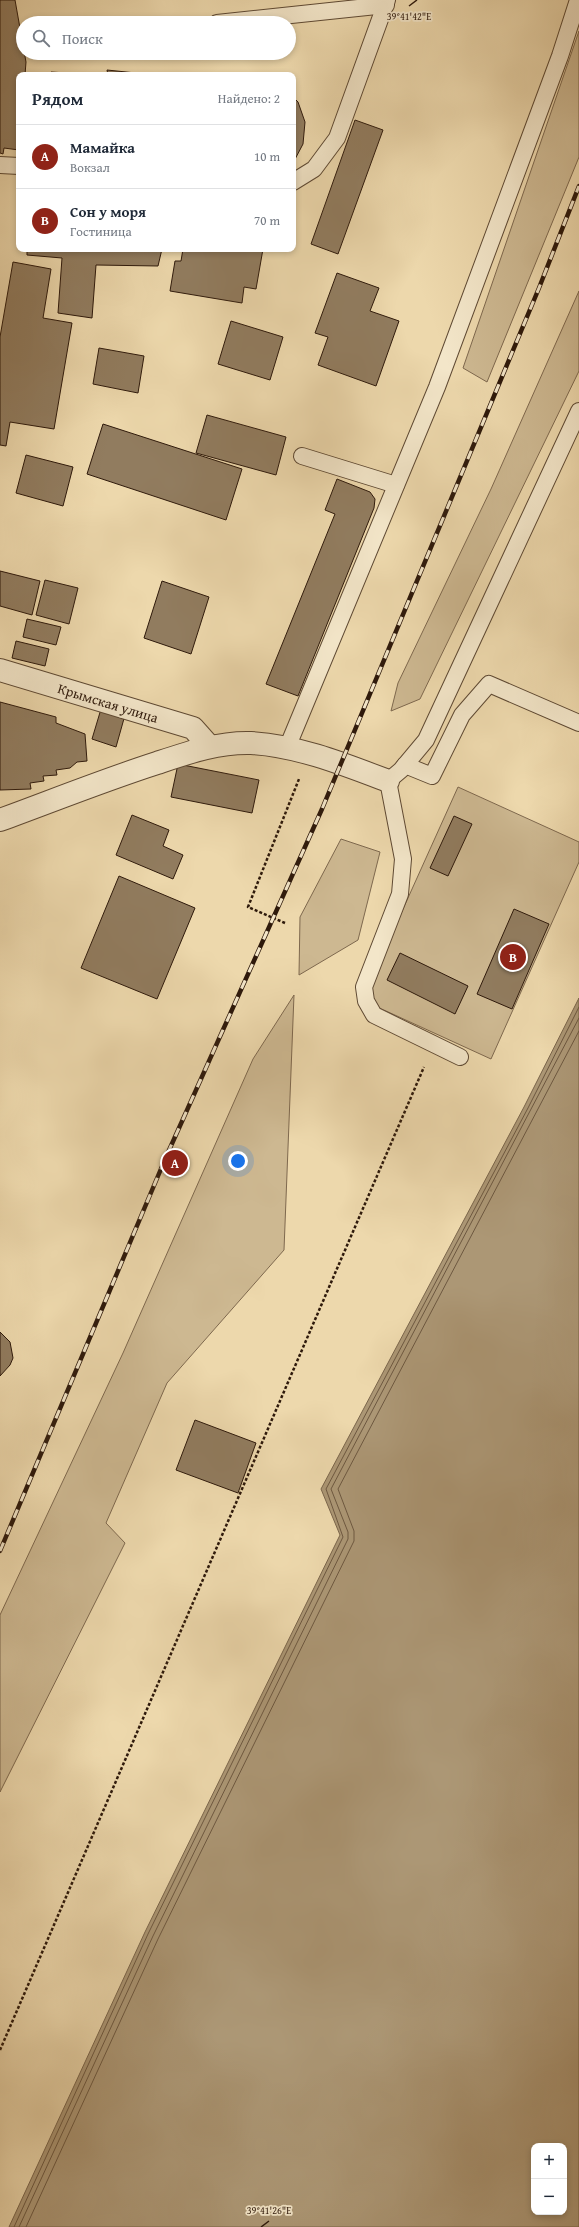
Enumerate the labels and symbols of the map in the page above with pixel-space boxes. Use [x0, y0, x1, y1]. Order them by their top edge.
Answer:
text: 39°41'42"E [387, 9, 431, 24]
street label: Крымская улица [55, 678, 161, 728]
pin: B [500, 942, 526, 972]
pin: A [162, 1148, 188, 1178]
your location [228, 1151, 248, 1171]
text: 39°41'26"E [247, 2203, 291, 2218]

